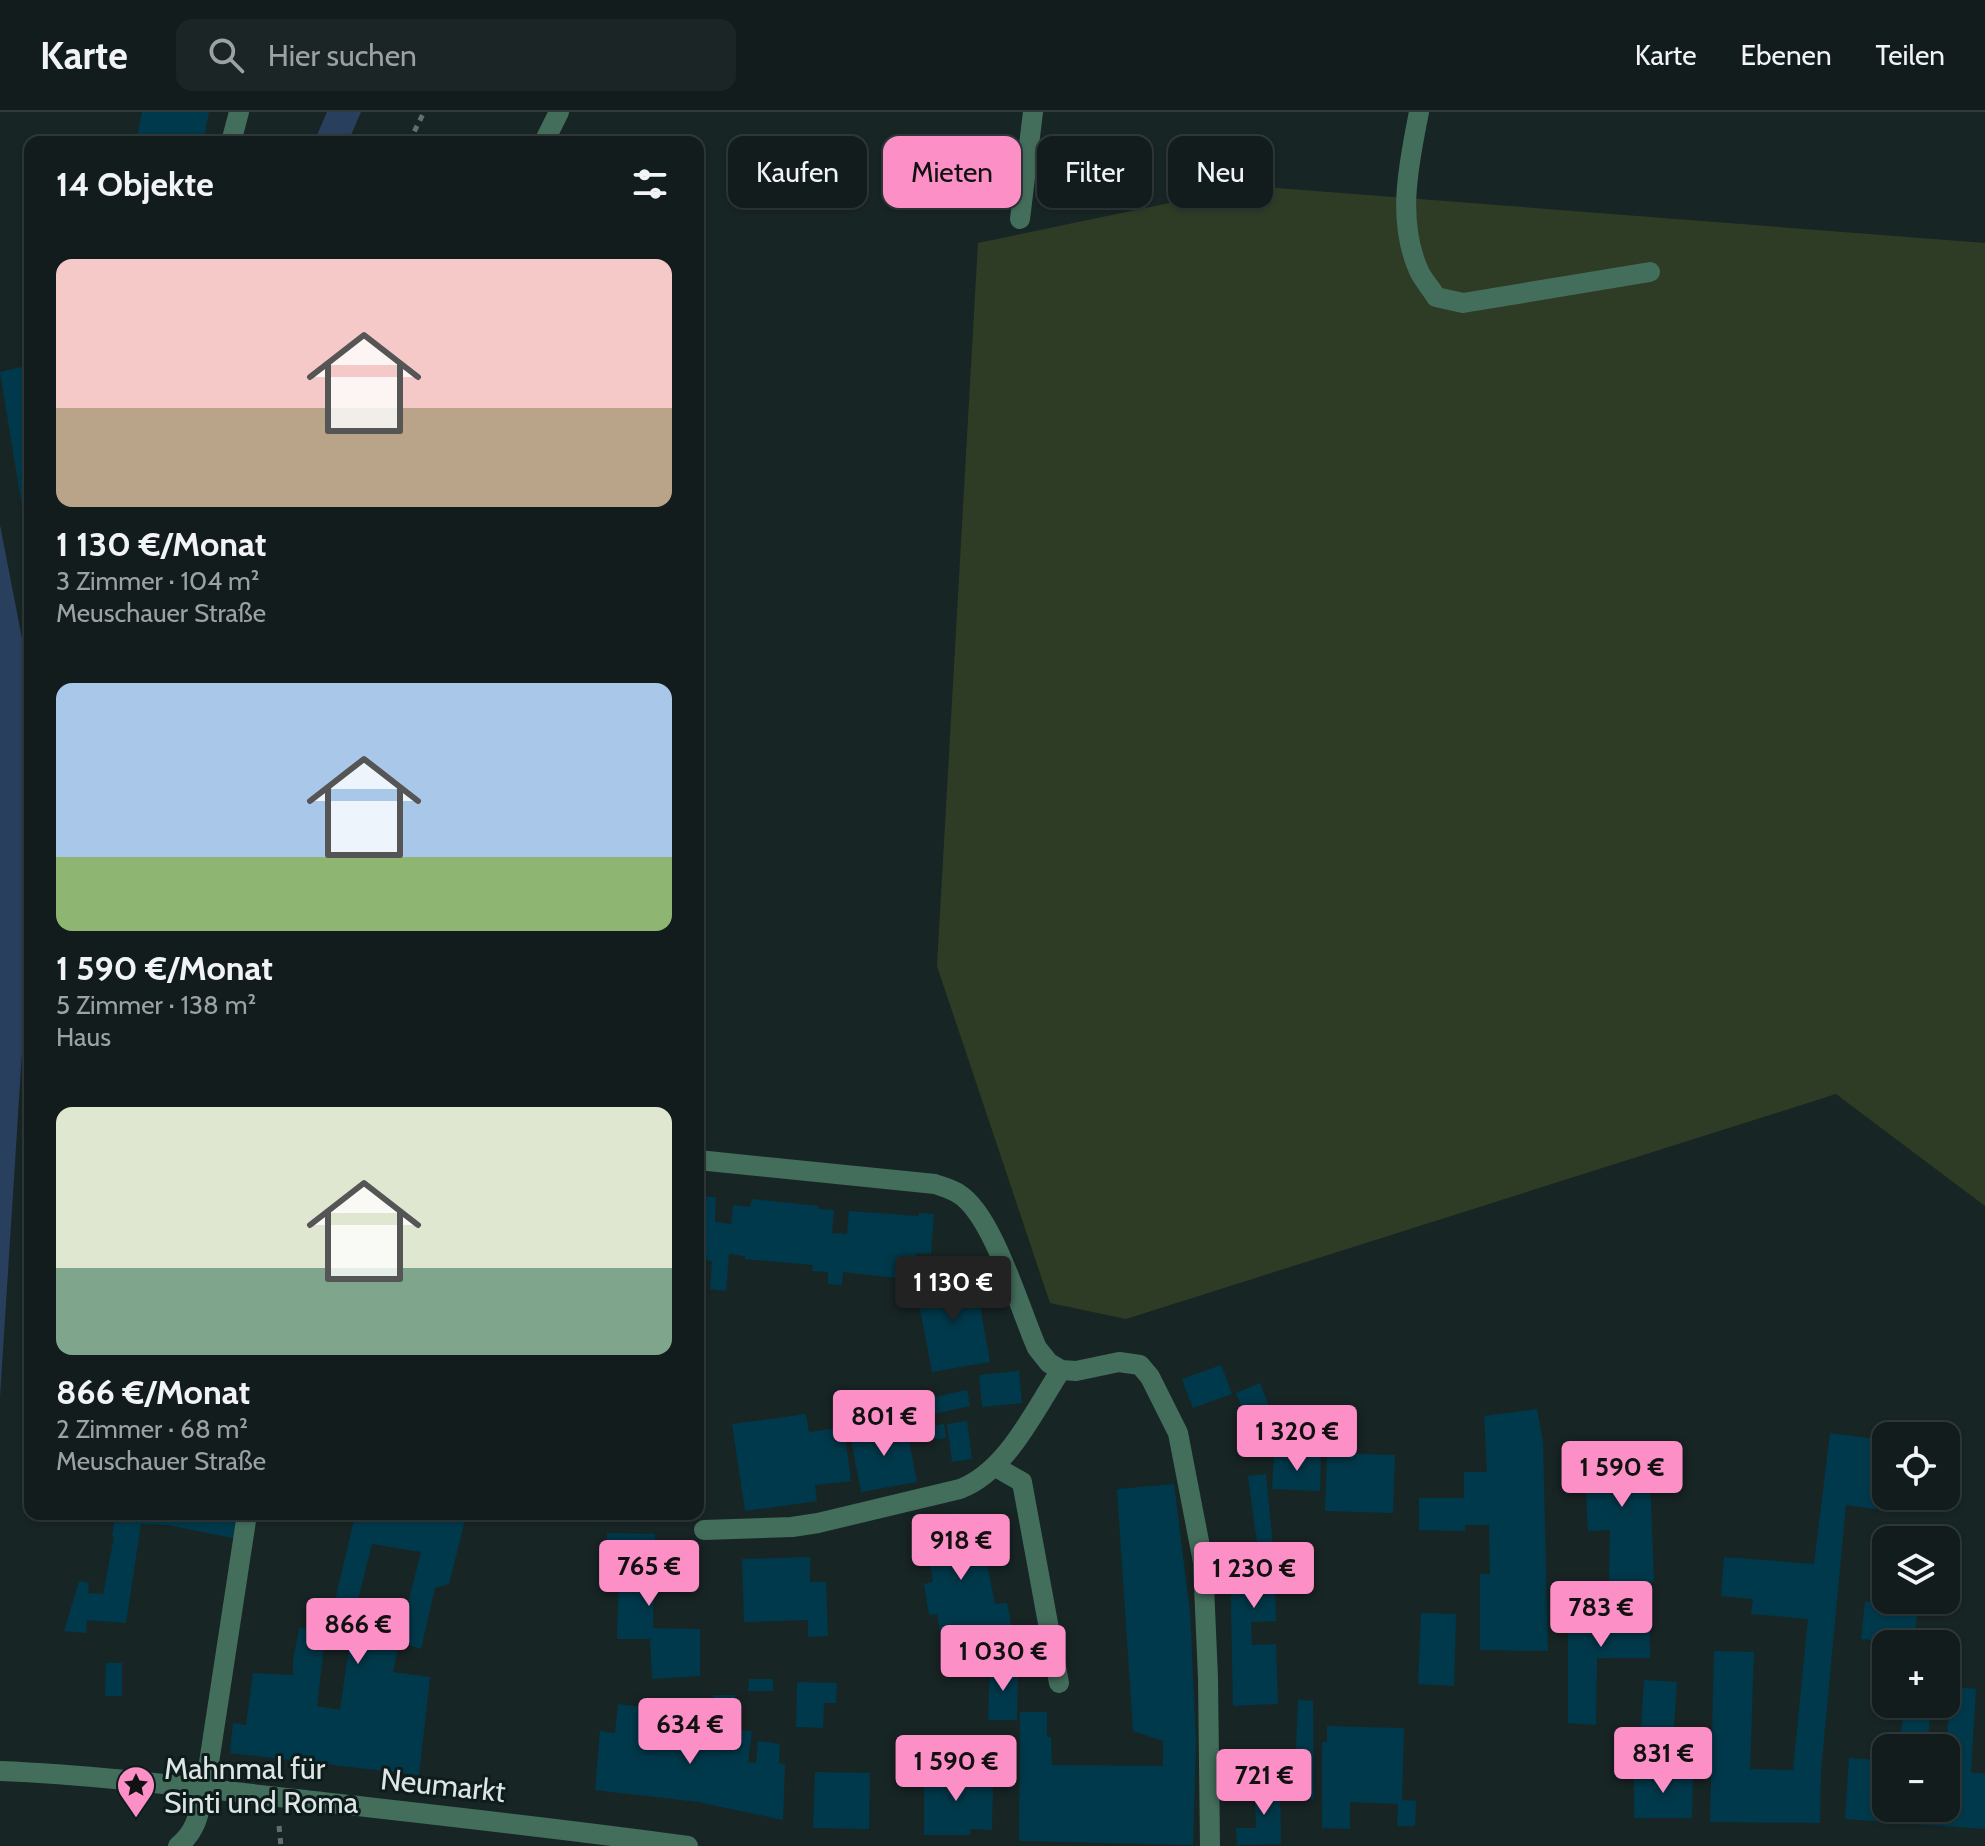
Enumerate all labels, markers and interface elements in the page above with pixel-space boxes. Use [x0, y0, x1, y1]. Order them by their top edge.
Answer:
search box [176, 19, 736, 91]
text: Karte [40, 32, 128, 79]
icon: search [204, 33, 248, 77]
text: Hier suchen [268, 37, 417, 74]
text: Karte [1635, 38, 1697, 72]
text: Ebenen [1741, 38, 1832, 72]
text: Teilen [1876, 38, 1945, 72]
chip: Kaufen [728, 136, 867, 208]
chip: Mieten [883, 136, 1021, 208]
chip: Filter [1037, 136, 1152, 208]
chip: Neu [1168, 136, 1273, 208]
icon: filters [628, 162, 672, 206]
text: 14 Objekte [56, 163, 214, 205]
icon: home [292, 311, 436, 455]
text: 1 130 €/Monat [56, 523, 266, 565]
text: 3 Zimmer · 104 m² [56, 565, 260, 597]
text: Meuschauer Straße [56, 597, 266, 629]
icon: home [292, 735, 436, 879]
text: 1 590 €/Monat [56, 947, 273, 989]
text: 5 Zimmer · 138 m² [56, 989, 256, 1021]
text: Haus [56, 1021, 111, 1053]
icon: home [292, 1159, 436, 1303]
pin: 1 130 € [879, 1256, 1027, 1324]
text: 1 130 € [913, 1266, 993, 1298]
text: 866 €/Monat [56, 1371, 250, 1413]
pin: 801 € [828, 1390, 940, 1458]
text: 801 € [851, 1400, 917, 1432]
pin: 1 320 € [1223, 1405, 1371, 1473]
text: 2 Zimmer · 68 m² [56, 1413, 248, 1445]
text: 1 320 € [1255, 1415, 1339, 1447]
map controls [1872, 1422, 1960, 1822]
button: locate [1872, 1422, 1960, 1510]
pin: 1 590 € [1548, 1441, 1696, 1509]
text: Meuschauer Straße [56, 1445, 266, 1477]
text: 1 590 € [1580, 1451, 1664, 1483]
pin: 918 € [905, 1514, 1017, 1582]
text: 918 € [930, 1524, 992, 1556]
button: layers [1872, 1526, 1960, 1614]
pin: 765 € [593, 1540, 705, 1608]
pin: 1 230 € [1180, 1542, 1328, 1610]
text: 765 € [617, 1550, 681, 1582]
text: 1 230 € [1212, 1552, 1296, 1584]
pin: 783 € [1545, 1581, 1657, 1649]
text: 783 € [1568, 1591, 1634, 1623]
pin: 866 € [302, 1598, 414, 1666]
text: 866 € [324, 1608, 392, 1640]
pin: 1 030 € [929, 1625, 1077, 1693]
button: + [1872, 1630, 1960, 1718]
text: 1 030 € [959, 1635, 1047, 1667]
pin: 634 € [634, 1698, 746, 1766]
text: 634 € [656, 1708, 724, 1740]
pin: 831 € [1607, 1727, 1719, 1795]
button: − [1872, 1734, 1960, 1822]
pin: 1 590 € [882, 1735, 1030, 1803]
text: 831 € [1632, 1737, 1694, 1769]
text: 1 590 € [914, 1745, 998, 1777]
pin: 721 € [1208, 1749, 1320, 1817]
place label: Mahnmal für Sinti und Roma [164, 1750, 359, 1821]
text: 721 € [1234, 1759, 1294, 1791]
street label: Neumarkt [379, 1760, 507, 1810]
place icon: Mahnmal für Sinti und Roma [115, 1764, 157, 1819]

